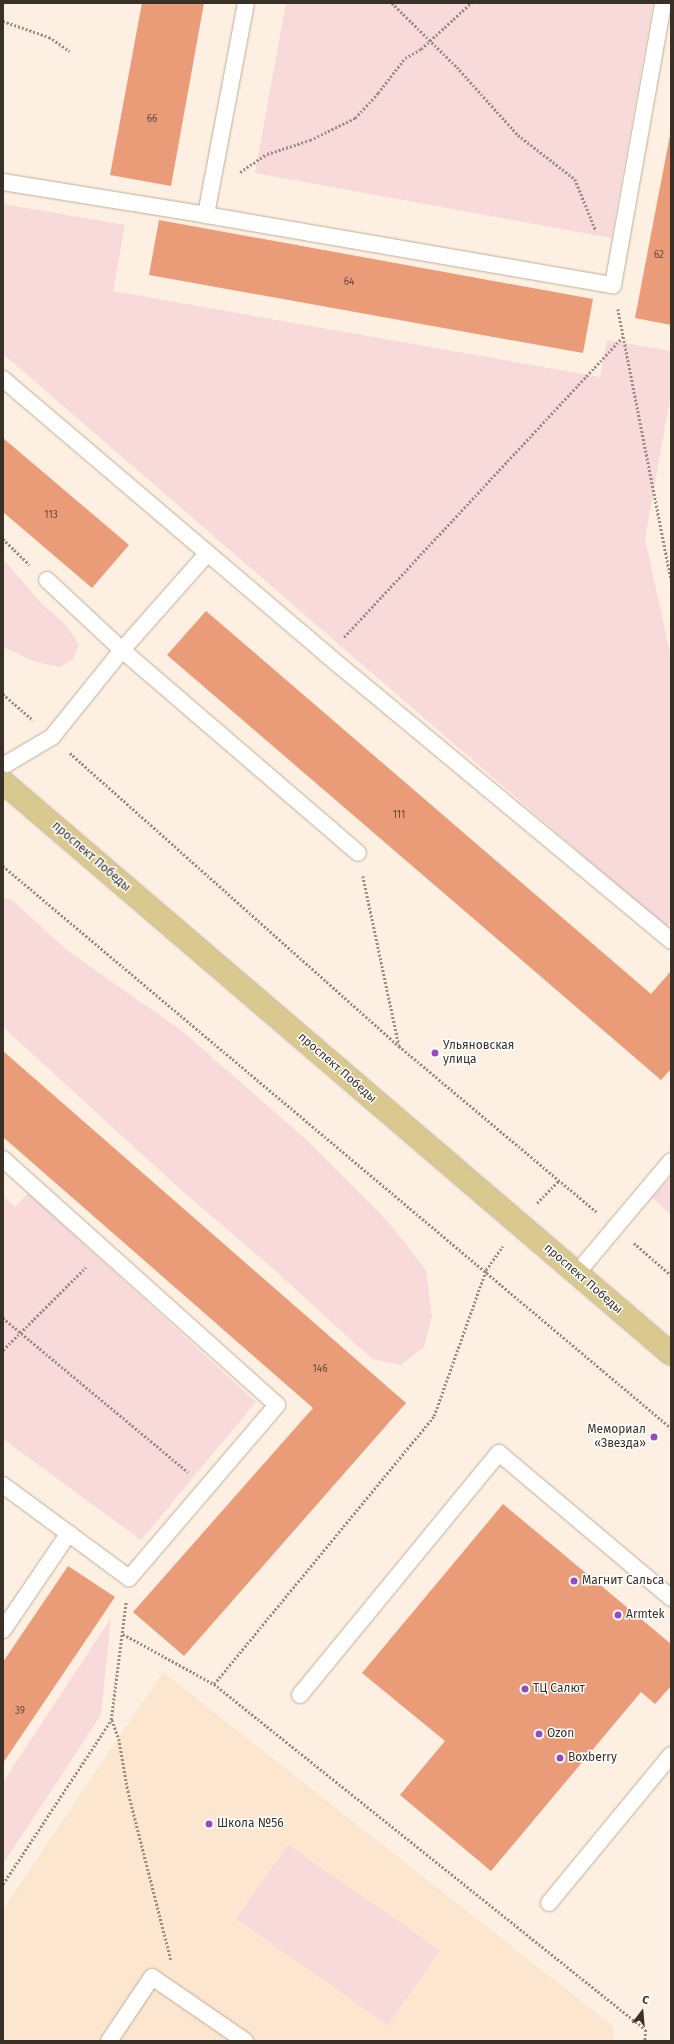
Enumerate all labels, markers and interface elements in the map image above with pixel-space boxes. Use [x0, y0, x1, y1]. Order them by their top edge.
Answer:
house number: 66 [147, 114, 157, 126]
house number: 62 [654, 250, 664, 262]
house number: 64 [344, 277, 354, 289]
house number: 113 [44, 510, 58, 522]
house number: 111 [393, 810, 405, 822]
street label: проспект Победы [49, 819, 133, 895]
street label: проспект Победы [295, 1030, 379, 1106]
place label: Ульяновская улица [443, 1039, 514, 1067]
marker: Ульяновская улица [430, 1048, 440, 1058]
street label: проспект Победы [541, 1241, 625, 1317]
house number: 146 [313, 1364, 327, 1376]
place label: Мемориал «Звезда» [587, 1423, 646, 1451]
marker: Мемориал «Звезда» [649, 1432, 659, 1442]
place label: Магнит Сальса [582, 1574, 664, 1588]
marker: Магнит Сальса [569, 1576, 579, 1586]
place label: Armtek [626, 1608, 665, 1622]
marker: Armtek [613, 1610, 623, 1620]
place label: ТЦ Салют [533, 1682, 585, 1696]
marker: ТЦ Салют [520, 1684, 530, 1694]
house number: 39 [15, 1706, 25, 1718]
place label: Ozon [547, 1727, 574, 1741]
marker: Ozon [534, 1729, 544, 1739]
place label: Boxberry [568, 1751, 617, 1765]
marker: Boxberry [555, 1753, 565, 1763]
place label: Школа №56 [217, 1817, 284, 1831]
marker: Школа №56 [204, 1819, 214, 1829]
north arrow [622, 1992, 662, 2032]
text: С [641, 1993, 650, 2007]

